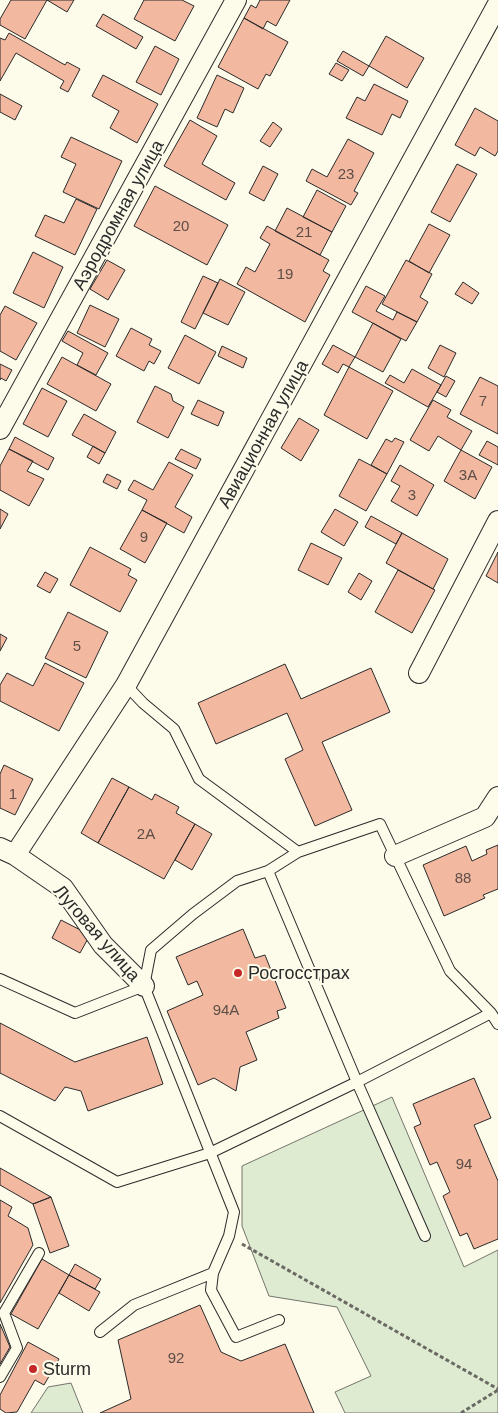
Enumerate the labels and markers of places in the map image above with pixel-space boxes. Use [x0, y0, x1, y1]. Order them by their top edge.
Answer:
place label: Росгосстрах [248, 963, 350, 983]
marker: Росгосстрах [232, 967, 244, 979]
place label: Sturm [43, 1359, 91, 1379]
marker: Sturm [27, 1363, 39, 1375]

